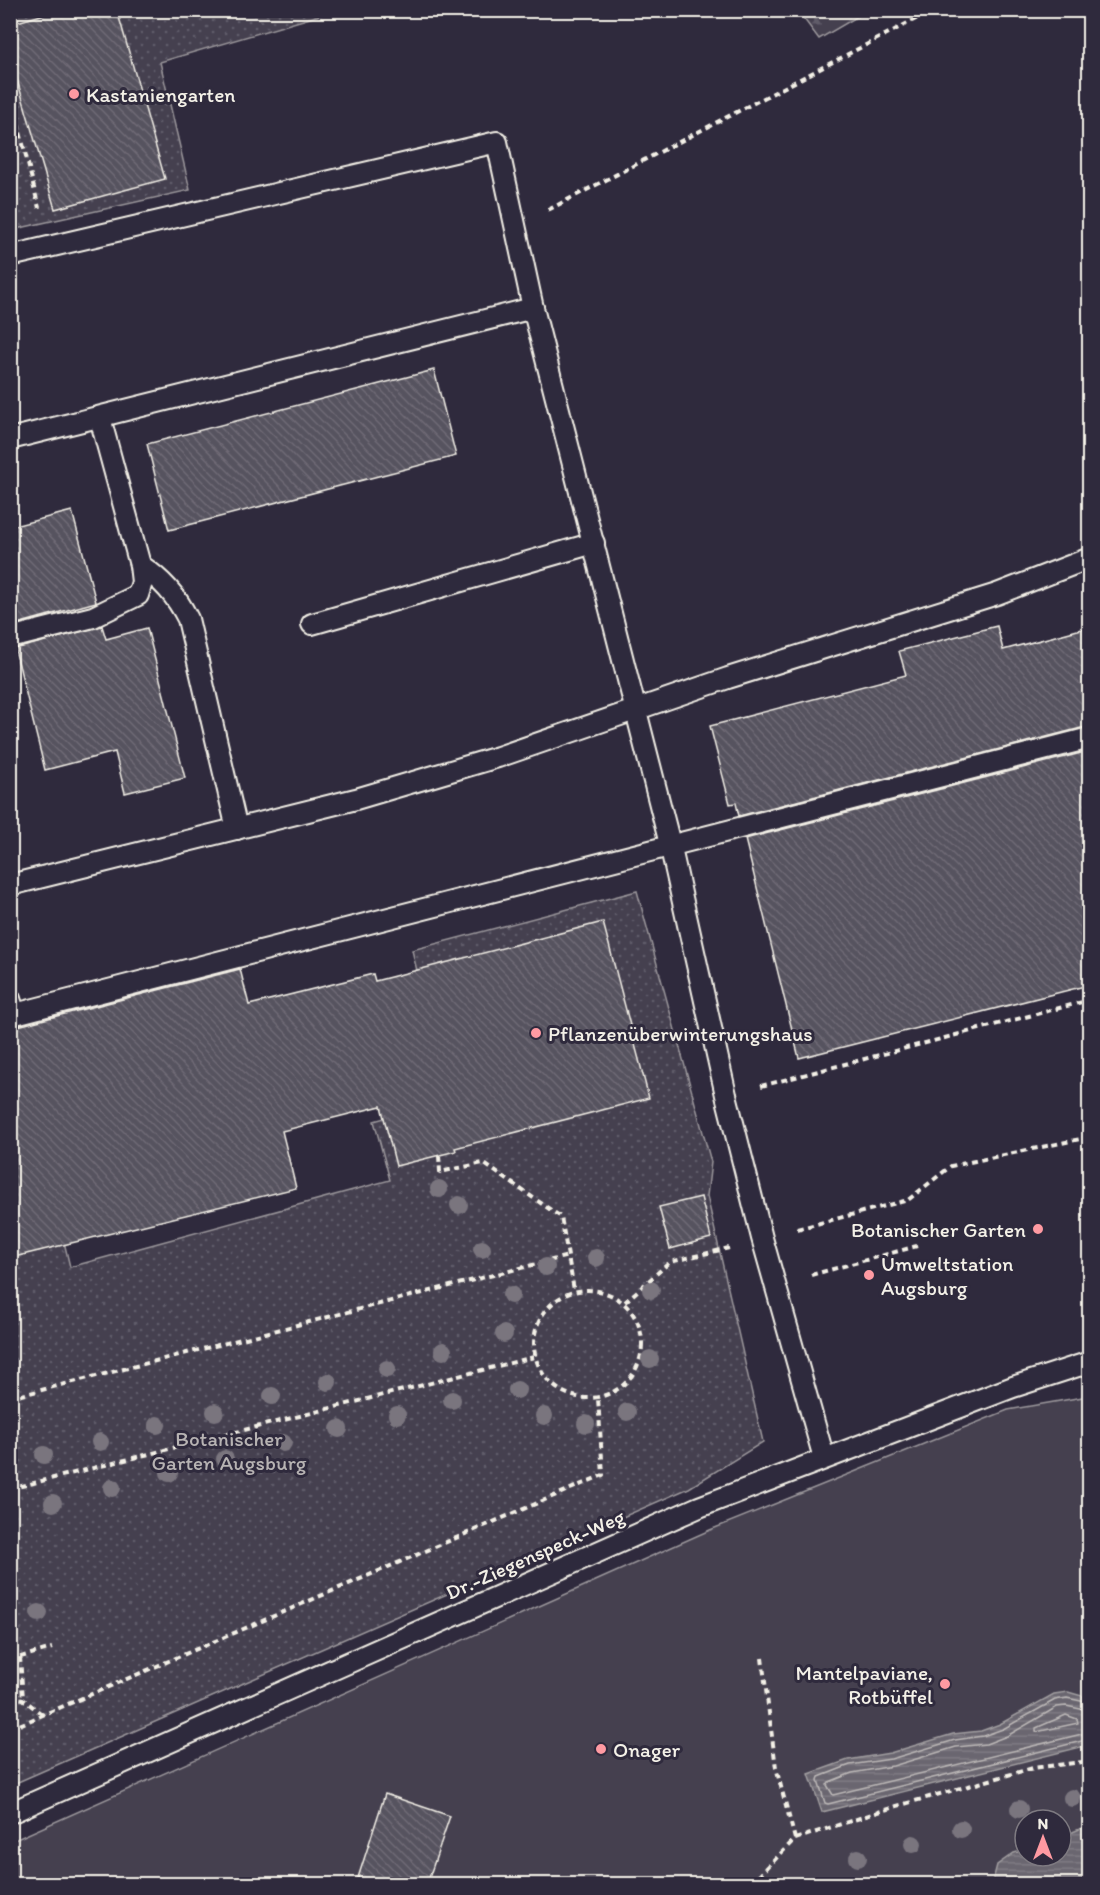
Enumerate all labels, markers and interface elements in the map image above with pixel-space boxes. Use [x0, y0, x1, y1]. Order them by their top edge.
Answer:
place label: Kastaniengarten [86, 82, 236, 107]
marker: Kastaniengarten [67, 87, 81, 101]
place label: Pflanzenüberwinterungshaus [548, 1021, 813, 1046]
marker: Pflanzenüberwinterungshaus [529, 1026, 543, 1040]
place label: Botanischer Garten [851, 1217, 1026, 1242]
marker: Botanischer Garten [1031, 1222, 1045, 1236]
place label: Umweltstation Augsburg [881, 1251, 1014, 1300]
marker: Umweltstation Augsburg [862, 1268, 876, 1282]
park label: Botanischer Garten Augsburg [151, 1426, 307, 1475]
street label: Dr.-Ziegenspeck-Weg [442, 1503, 629, 1605]
place label: Mantelpaviane, Rotbüffel [795, 1660, 933, 1709]
marker: Mantelpaviane, Rotbüffel [938, 1677, 952, 1691]
place label: Onager [613, 1737, 681, 1762]
marker: Onager [594, 1742, 608, 1756]
north arrow [1013, 1808, 1073, 1868]
text: N [1038, 1814, 1048, 1833]

